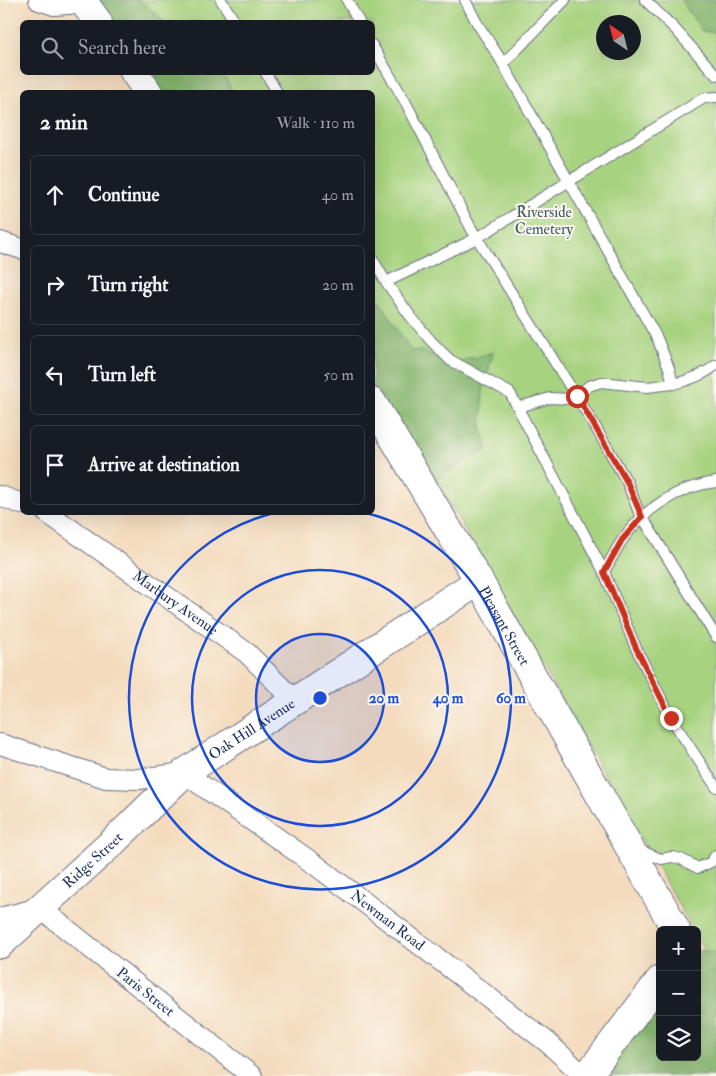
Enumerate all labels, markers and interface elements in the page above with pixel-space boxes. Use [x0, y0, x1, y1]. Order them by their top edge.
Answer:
north arrow [596, 15, 641, 60]
search box [20, 20, 375, 75]
icon: search [38, 34, 66, 62]
text: Search here [78, 36, 166, 60]
text: 2 min [40, 109, 88, 136]
text: Walk · 110 m [277, 113, 355, 133]
icon: ahead [41, 181, 69, 209]
text: Continue [88, 183, 159, 207]
text: 40 m [321, 185, 354, 205]
park label: Riverside Cemetery [515, 203, 574, 239]
icon: right [41, 271, 69, 299]
text: Turn right [88, 273, 168, 297]
text: 20 m [322, 275, 354, 295]
icon: left [41, 361, 69, 389]
text: Turn left [88, 363, 156, 387]
text: 50 m [323, 365, 354, 385]
route start [566, 385, 589, 408]
icon: arrive [41, 451, 69, 479]
text: Arrive at destination [88, 453, 240, 477]
street label: Marbury Avenue [129, 567, 222, 640]
street label: Pleasant Street [474, 583, 534, 669]
centre of rings [311, 689, 329, 707]
text: 20 m [369, 689, 399, 708]
text: 40 m [432, 689, 464, 708]
text: 60 m [496, 689, 526, 708]
street label: Oak Hill Avenue [205, 694, 299, 764]
route end [660, 707, 683, 730]
street label: Ridge Street [59, 828, 127, 893]
street label: Newman Road [346, 886, 429, 955]
map controls [656, 926, 701, 1061]
button: + [656, 926, 701, 971]
street label: Paris Street [112, 963, 178, 1021]
button: − [656, 971, 701, 1016]
button: layers [656, 1016, 701, 1061]

